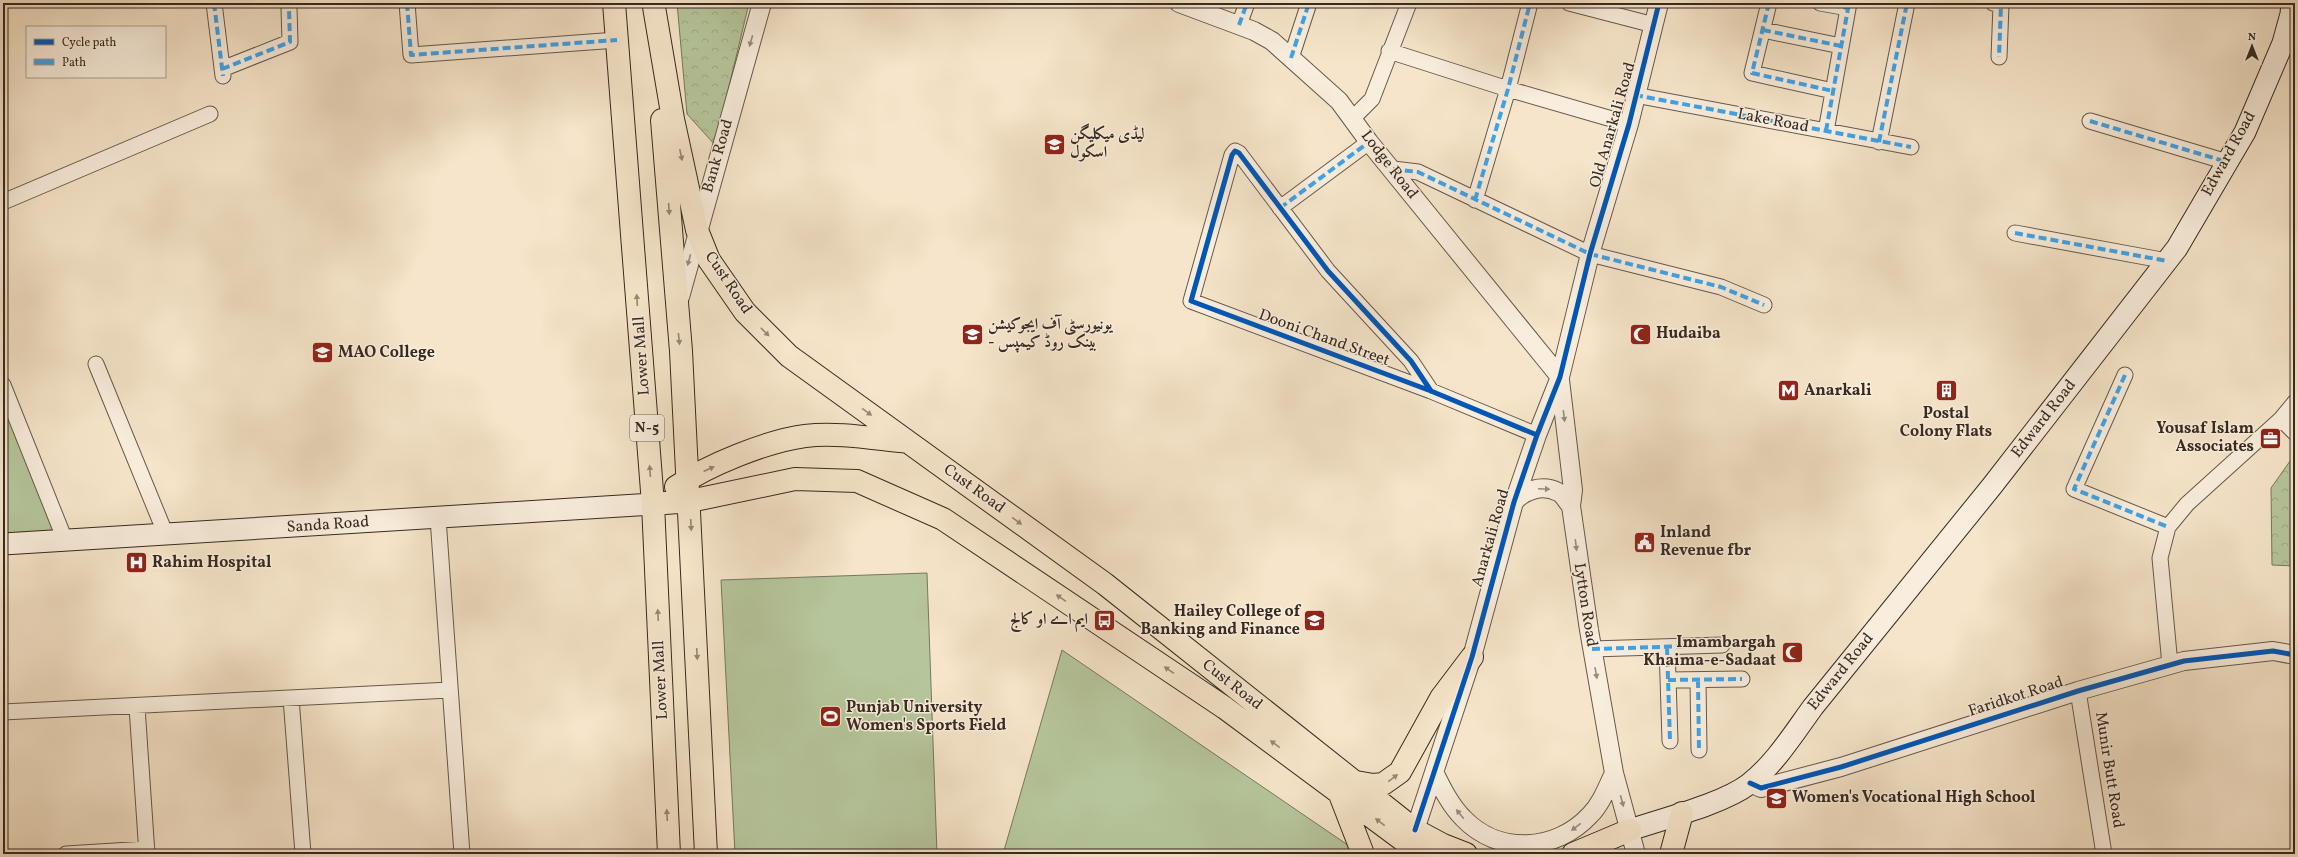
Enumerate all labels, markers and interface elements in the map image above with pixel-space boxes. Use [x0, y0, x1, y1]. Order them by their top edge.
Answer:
legend [26, 26, 166, 78]
north arrow [2232, 26, 2272, 66]
text: N [2248, 30, 2256, 45]
text: Cycle path [62, 35, 117, 51]
one-way arrow [748, 35, 754, 47]
text: Path [62, 55, 86, 71]
street label: Old Anarkali Road [1585, 60, 1641, 190]
street label: Lake Road [1735, 103, 1811, 139]
street label: Edward Road [2197, 108, 2261, 200]
street label: Bank Road [697, 117, 739, 195]
place label: لیڈی میکلیگن اسکول [1070, 123, 1145, 164]
street label: Lodge Road [1355, 126, 1423, 204]
school or university icon: لیڈی میکلیگن اسکول [1042, 131, 1068, 157]
one-way arrow [679, 149, 685, 161]
one-way arrow [665, 203, 672, 215]
street label: Cust Road [699, 247, 757, 319]
one-way arrow [686, 254, 692, 266]
one-way arrow [634, 294, 641, 306]
street label: Dooni Chand Street [1255, 304, 1393, 372]
place label: یونیورسٹی آف ایجوکیشن - بینک روڈ کیمپس [988, 314, 1113, 354]
street label: Lower Mall [628, 315, 656, 396]
school or university icon: یونیورسٹی آف ایجوکیشن - بینک روڈ کیمپس [960, 321, 986, 347]
mosque icon: Hudaiba [1627, 321, 1653, 347]
place label: Hudaiba [1656, 323, 1721, 345]
one-way arrow [760, 327, 770, 337]
one-way arrow [676, 333, 683, 345]
school or university icon: MAO College [309, 340, 335, 366]
place label: MAO College [338, 342, 435, 364]
street label: Edward Road [2006, 375, 2082, 463]
metro station icon: Anarkali [1775, 378, 1801, 404]
building icon: Postal Colony Flats [1933, 378, 1959, 404]
place label: Anarkali [1804, 380, 1872, 402]
place label: Postal Colony Flats [1900, 403, 1992, 443]
one-way arrow [861, 408, 872, 416]
one-way arrow [1561, 410, 1567, 422]
road number: N-5 [630, 415, 664, 441]
place label: Yousaf Islam Associates [2156, 418, 2254, 458]
office icon: Yousaf Islam Associates [2257, 425, 2283, 451]
street label: Cust Road [939, 459, 1009, 519]
one-way arrow [647, 465, 654, 478]
one-way arrow [704, 466, 715, 472]
street label: Anarkali Road [1466, 486, 1516, 590]
one-way arrow [1537, 486, 1550, 493]
street label: Sanda Road [286, 511, 370, 539]
one-way arrow [1012, 517, 1023, 525]
one-way arrow [687, 519, 694, 531]
place label: Inland Revenue fbr [1660, 522, 1751, 562]
public building icon: Inland Revenue fbr [1631, 529, 1657, 555]
one-way arrow [1573, 539, 1579, 551]
hospital icon: Rahim Hospital [123, 550, 149, 576]
place label: Rahim Hospital [152, 552, 272, 574]
street label: Lytton Road [1568, 561, 1602, 649]
one-way arrow [1055, 594, 1066, 602]
place label: Hailey College of Banking and Finance [1140, 601, 1302, 641]
bus stop icon: ایم اے او کالج [1091, 607, 1117, 633]
one-way arrow [655, 608, 661, 621]
school or university icon: Hailey College of Banking and Finance [1302, 608, 1328, 634]
place label: ایم اے او کالج [1010, 609, 1088, 633]
street label: Edward Road [1803, 629, 1879, 715]
place label: Imambargah Khaima-e-Sadaat [1643, 632, 1776, 672]
mosque icon: Imambargah Khaima-e-Sadaat [1779, 639, 1805, 665]
street label: Lower Mall [648, 640, 674, 720]
one-way arrow [694, 648, 700, 661]
street label: Cust Road [1197, 654, 1267, 716]
one-way arrow [1163, 666, 1174, 674]
one-way arrow [1594, 667, 1600, 680]
street label: Faridkot Road [1966, 671, 2066, 723]
place label: Punjab University Women's Sports Field [846, 697, 1007, 737]
sports icon: Punjab University Women's Sports Field [817, 704, 843, 730]
street label: Munir Butt Road [2089, 710, 2129, 830]
one-way arrow [1270, 740, 1281, 749]
one-way arrow [1387, 773, 1398, 782]
school or university icon: Women's Vocational High School [1763, 785, 1789, 811]
place label: Women's Vocational High School [1792, 787, 2036, 809]
one-way arrow [1619, 795, 1625, 807]
one-way arrow [664, 809, 671, 821]
one-way arrow [1455, 809, 1464, 820]
one-way arrow [1374, 818, 1385, 826]
one-way arrow [1571, 823, 1582, 831]

